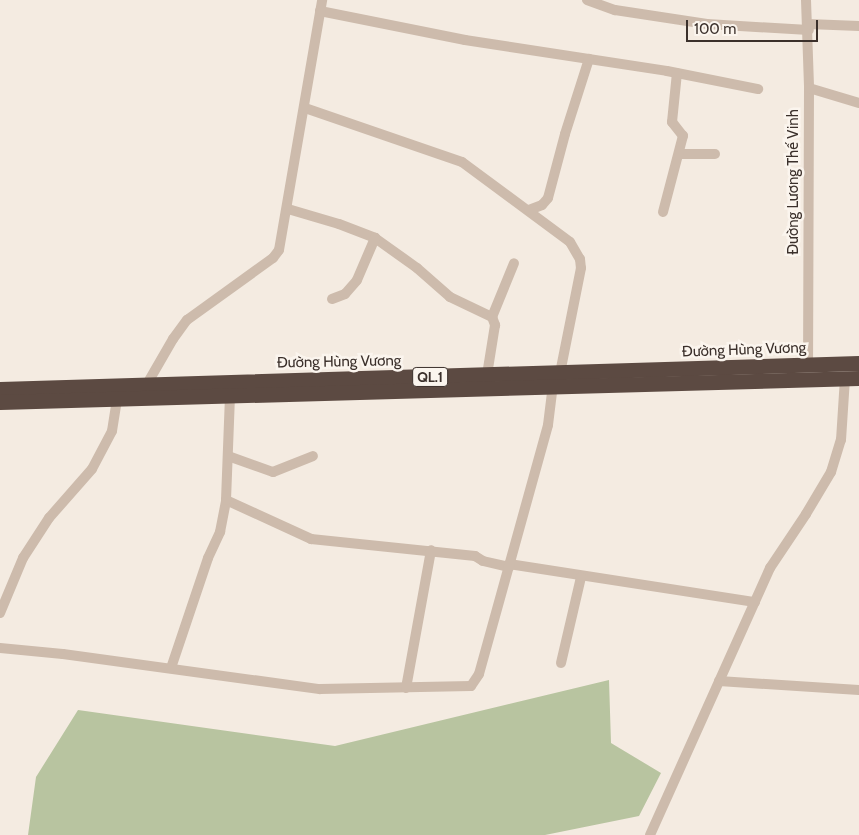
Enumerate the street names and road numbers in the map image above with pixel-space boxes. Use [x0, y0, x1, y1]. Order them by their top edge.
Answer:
street label: Đường Lương Thế Vinh [785, 109, 803, 255]
street label: Đường Hùng Vương [682, 339, 806, 361]
street label: Đường Hùng Vương [277, 352, 401, 372]
road number: QL.1 [411, 366, 449, 388]

